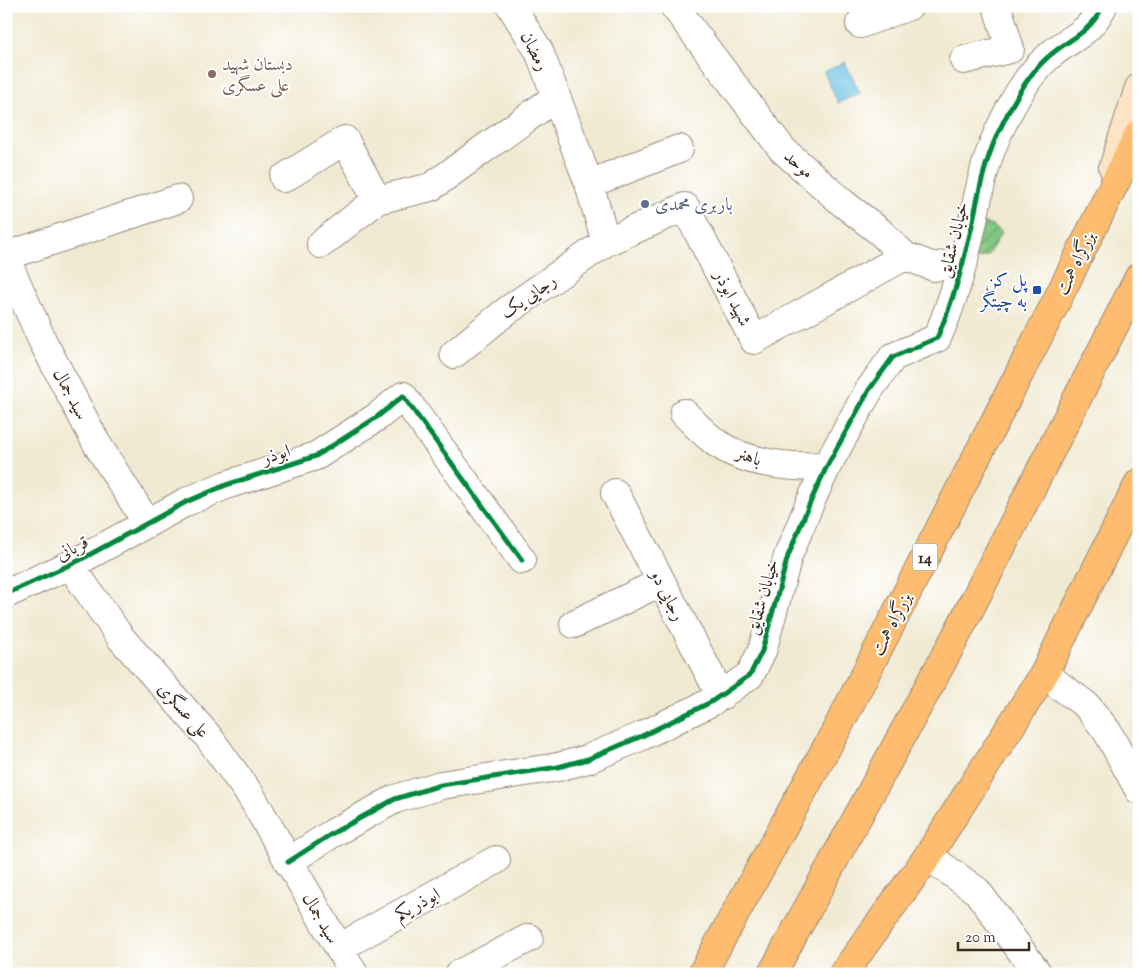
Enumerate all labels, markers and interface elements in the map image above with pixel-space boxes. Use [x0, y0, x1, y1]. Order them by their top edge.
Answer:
street label: رمضان [512, 27, 554, 76]
place label: دبستان شهید علی عسگری [222, 53, 293, 100]
marker: دبستان شهید علی عسگری [206, 68, 218, 80]
street label: موحد [777, 145, 818, 186]
place label: باربری محمدی [655, 193, 733, 219]
marker: باربری محمدی [639, 198, 651, 210]
street label: خیابان شقایق [933, 200, 977, 281]
street label: بزرگراه همت [1049, 227, 1103, 300]
street label: شهید ابوذر [705, 264, 756, 332]
street label: رجایی یک [496, 269, 562, 326]
place label: پل کن به چیتگر [978, 269, 1029, 316]
marker: پل کن به چیتگر [1031, 284, 1043, 296]
street label: سید جمال [45, 365, 94, 425]
street label: ابوذر [257, 439, 294, 473]
street label: باهنر [730, 441, 765, 474]
street label: قربانی [52, 531, 94, 569]
road number: 14 [912, 544, 938, 570]
street label: خیابان شقایق [741, 557, 787, 638]
street label: رجایی دو [641, 564, 690, 626]
street label: بزرگراه همت [865, 588, 920, 661]
street label: علی عسگری [150, 678, 215, 745]
street label: ابوذر یکم [390, 883, 447, 931]
street label: سید جمال [294, 889, 344, 949]
scale bar [958, 920, 1029, 952]
text: 20 m [965, 928, 996, 949]

